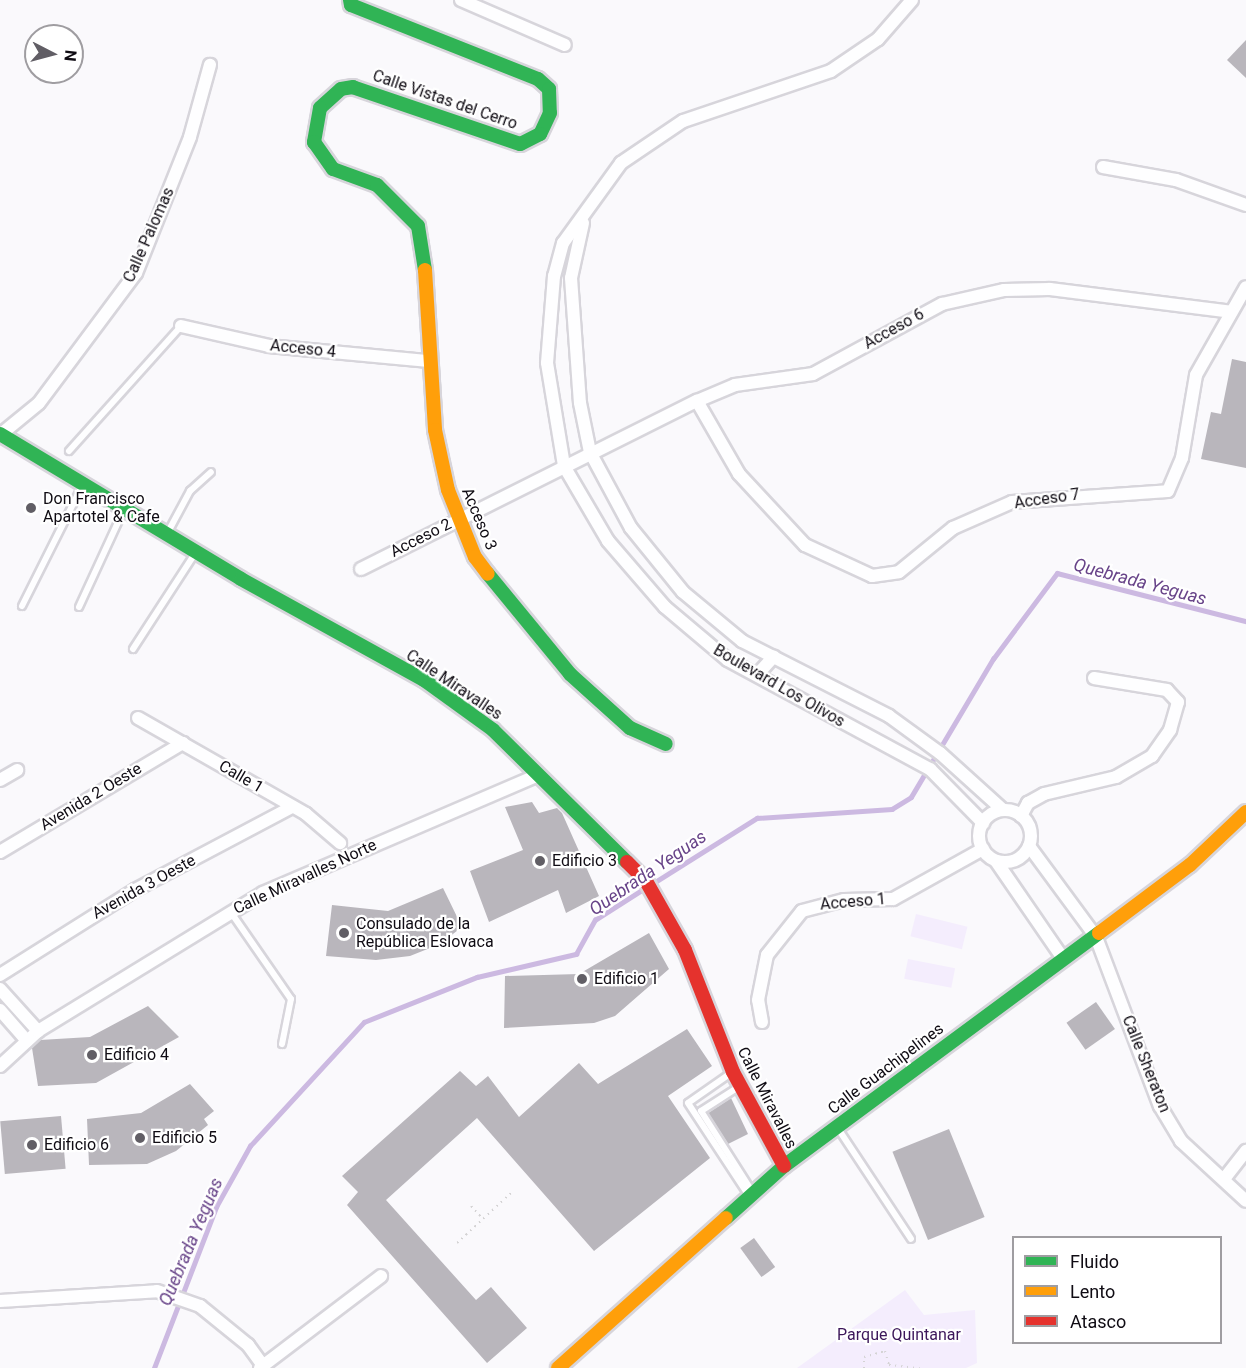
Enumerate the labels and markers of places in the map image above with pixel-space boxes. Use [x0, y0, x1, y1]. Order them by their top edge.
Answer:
place label: Don Francisco Apartotel & Cafe [43, 489, 160, 527]
marker: Don Francisco Apartotel & Cafe [24, 501, 38, 515]
place label: Edificio 3 [552, 851, 617, 871]
marker: Edificio 3 [533, 854, 547, 868]
place label: Consulado de la República Eslovaca [356, 914, 494, 952]
marker: Consulado de la República Eslovaca [337, 926, 351, 940]
place label: Edificio 1 [594, 969, 659, 989]
marker: Edificio 1 [575, 972, 589, 986]
place label: Edificio 4 [104, 1045, 169, 1065]
marker: Edificio 4 [85, 1048, 99, 1062]
place label: Edificio 5 [152, 1128, 217, 1148]
marker: Edificio 5 [133, 1131, 147, 1145]
place label: Edificio 6 [44, 1135, 109, 1155]
marker: Edificio 6 [25, 1138, 39, 1152]

